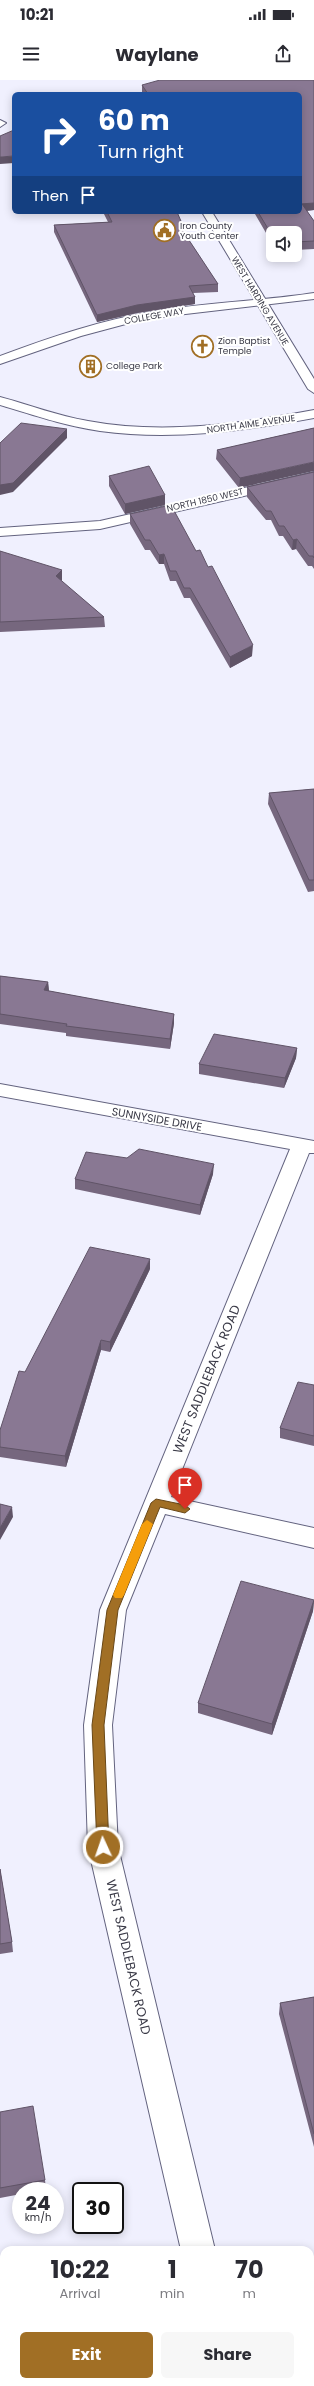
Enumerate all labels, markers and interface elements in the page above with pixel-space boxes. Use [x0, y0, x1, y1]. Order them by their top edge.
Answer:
text: 10:21 [20, 4, 54, 25]
text: Waylane [115, 42, 199, 67]
icon: menu [20, 43, 42, 65]
icon: share [272, 43, 294, 65]
text: 60 m [98, 101, 170, 140]
icon: right [32, 108, 84, 160]
text: Turn right [98, 139, 184, 164]
icon: arrive [77, 184, 99, 206]
text: Then [32, 185, 69, 206]
public building icon: Iron County Youth Center [151, 218, 177, 244]
place label: Iron County Youth Center [180, 220, 239, 242]
map controls [266, 226, 302, 262]
button: sound [266, 226, 302, 262]
street label: WEST HARDING AVENUE [229, 254, 292, 348]
street label: COLLEGE WAY [123, 305, 186, 327]
church icon: Zion Baptist Temple [189, 333, 215, 359]
place label: Zion Baptist Temple [218, 335, 270, 357]
building icon: College Park [77, 353, 103, 379]
place label: College Park [106, 360, 162, 372]
street label: NORTH AIME AVENUE [206, 412, 296, 436]
street label: NORTH 1850 WEST [166, 485, 245, 515]
street label: SUNNYSIDE DRIVE [111, 1103, 203, 1135]
street label: WEST SADDLEBACK ROAD [168, 1302, 245, 1456]
pin [168, 1468, 202, 1509]
icon: arrive [174, 1474, 196, 1496]
position arrow [82, 1826, 124, 1868]
street label: WEST SADDLEBACK ROAD [101, 1878, 156, 2037]
speed limit sign: 30 [72, 2182, 124, 2234]
text: 24 [26, 2189, 50, 2217]
text: km/h [25, 2210, 51, 2225]
text: 10:22 [50, 2253, 109, 2286]
text: 1 [168, 2253, 177, 2286]
text: 70 [235, 2253, 264, 2286]
text: Arrival [59, 2284, 100, 2303]
text: min [160, 2284, 185, 2303]
text: m [243, 2284, 256, 2303]
button: Exit [20, 2332, 153, 2378]
button: Share [161, 2332, 294, 2378]

